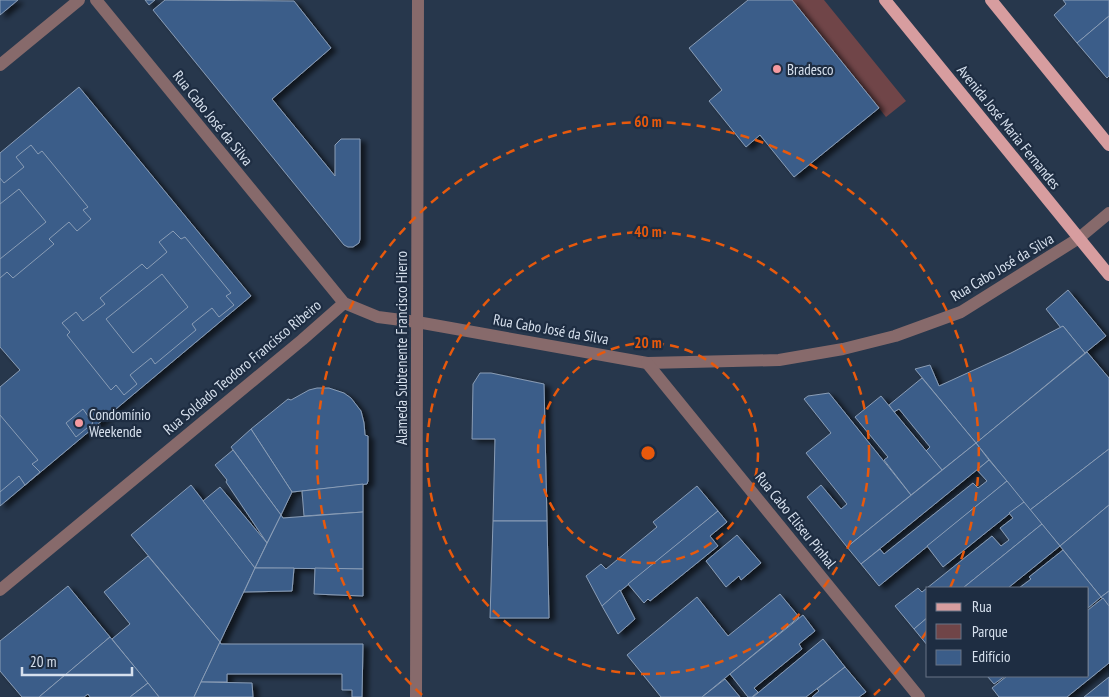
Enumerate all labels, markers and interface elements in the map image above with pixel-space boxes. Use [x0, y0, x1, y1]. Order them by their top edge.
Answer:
place label: Bradesco [787, 60, 834, 79]
street label: Avenida José Maria Fernandes [953, 61, 1065, 193]
marker: Bradesco [771, 63, 783, 75]
street label: Rua Cabo José da Silva [169, 67, 257, 169]
text: 60 m [634, 112, 662, 131]
text: 40 m [634, 222, 662, 241]
street label: Rua Cabo José da Silva [947, 229, 1057, 305]
street label: Alameda Subtenente Francisco Hierro [392, 251, 411, 445]
street label: Rua Soldado Teodoro Francisco Ribeiro [159, 295, 325, 439]
street label: Rua Cabo José da Silva [492, 309, 610, 349]
text: 20 m [634, 333, 662, 352]
place label: Condomínio Weekende [89, 405, 151, 441]
marker: Condomínio Weekende [73, 417, 85, 429]
centre of rings [639, 444, 657, 462]
street label: Rua Cabo Eliseu Pinhal [751, 468, 841, 572]
legend [926, 587, 1089, 677]
text: Rua [972, 597, 992, 616]
text: Parque [972, 622, 1008, 641]
scale bar [22, 644, 132, 676]
text: Edifício [972, 647, 1010, 666]
text: 20 m [30, 652, 56, 671]

